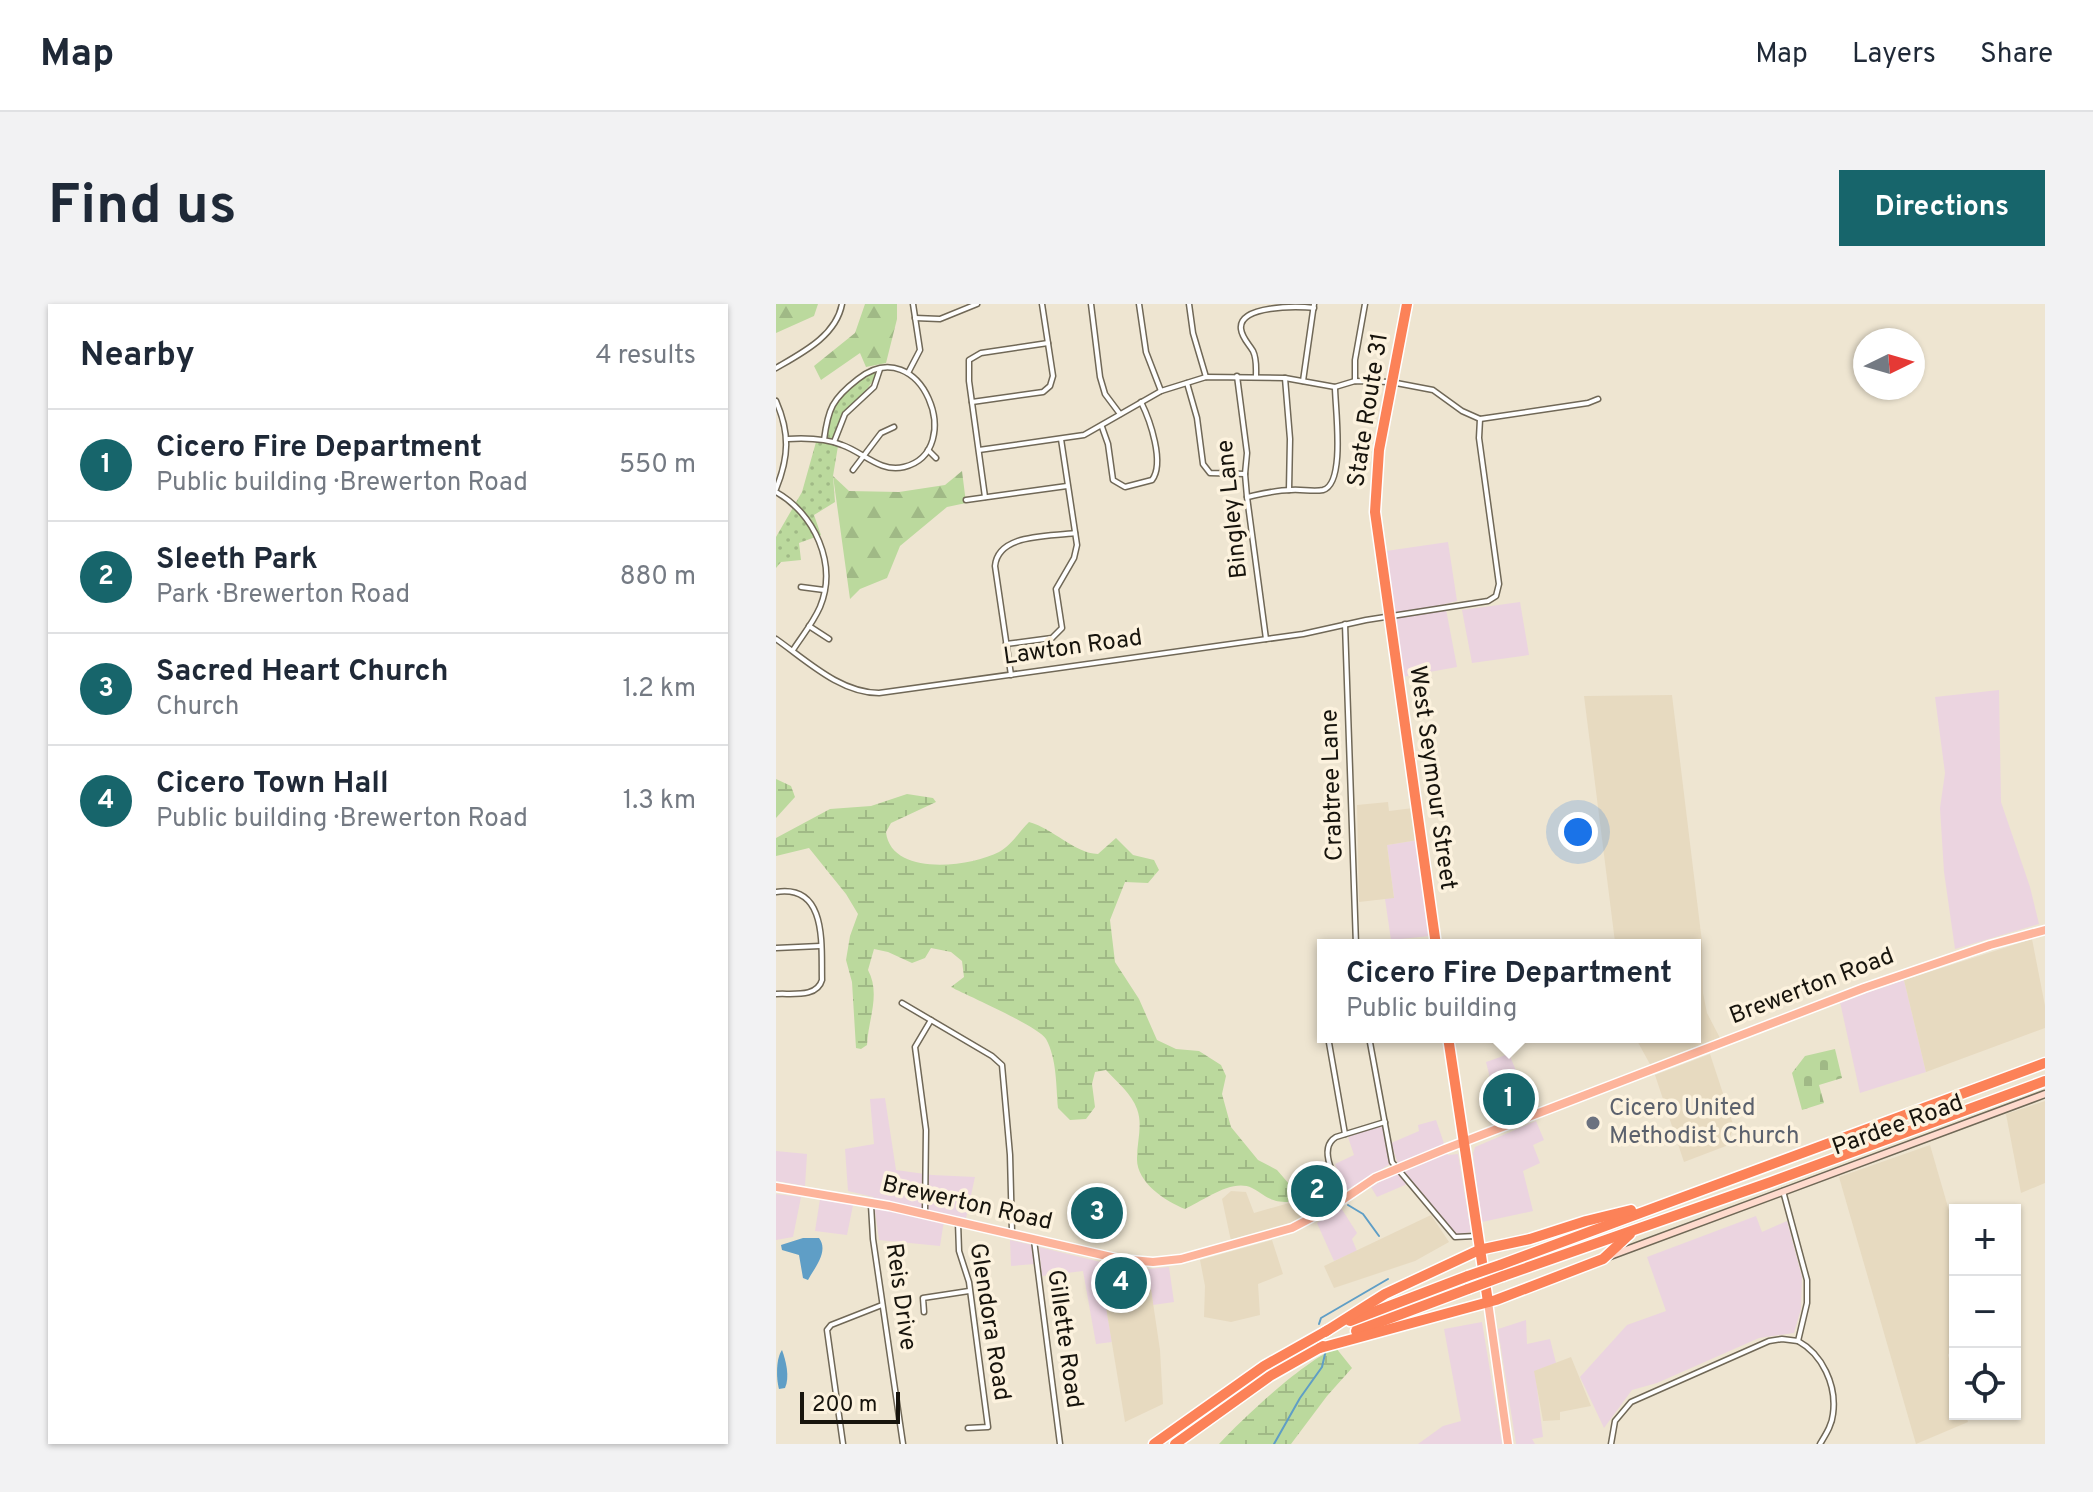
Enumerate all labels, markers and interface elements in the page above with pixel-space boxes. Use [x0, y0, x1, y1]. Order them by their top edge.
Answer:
text: Map [40, 31, 114, 80]
text: Map [1755, 37, 1808, 73]
text: Layers [1852, 37, 1936, 73]
text: Share [1980, 37, 2053, 73]
button: Directions [1839, 170, 2045, 246]
text: Find us [48, 173, 237, 243]
north arrow [1853, 328, 1925, 400]
street label: State Route 31 [1342, 331, 1396, 489]
text: Nearby [80, 335, 195, 378]
text: 4 results [595, 340, 696, 373]
text: Cicero Fire Department [156, 430, 482, 467]
street label: Bingley Lane [1211, 438, 1255, 580]
text: 1 [101, 449, 111, 482]
text: 550 m [619, 449, 696, 482]
text: Public building · Brewerton Road [156, 467, 528, 500]
text: Sleeth Park [156, 542, 318, 579]
text: 2 [98, 561, 114, 594]
text: 880 m [620, 561, 696, 594]
text: Park · Brewerton Road [156, 579, 410, 612]
street label: Lawton Road [1002, 623, 1144, 673]
text: Sacred Heart Church [156, 654, 449, 691]
street label: West Seymour Street [1401, 664, 1463, 892]
text: 3 [98, 673, 114, 706]
text: 1.2 km [623, 673, 696, 706]
text: Church [156, 691, 239, 724]
street label: Crabtree Lane [1315, 708, 1351, 862]
text: Cicero Town Hall [156, 766, 389, 803]
text: 4 [98, 785, 114, 818]
text: 1.3 km [623, 785, 696, 818]
text: Public building · Brewerton Road [156, 803, 528, 836]
your location [1558, 812, 1598, 852]
popup [1317, 939, 1701, 1043]
street label: Brewerton Road [1726, 942, 1898, 1032]
text: Cicero Fire Department [1346, 956, 1672, 993]
text: Public building [1346, 993, 1517, 1026]
pin: 1 [1483, 1069, 1535, 1129]
street label: Pardee Road [1828, 1088, 1968, 1164]
place label: Cicero United Methodist Church [1609, 1094, 1800, 1152]
marker: Cicero United Methodist Church [1584, 1114, 1602, 1132]
pin: 2 [1291, 1161, 1343, 1221]
street label: Brewerton Road [879, 1170, 1055, 1238]
pin: 3 [1071, 1183, 1123, 1243]
map controls [1949, 1204, 2021, 1420]
button: + [1949, 1204, 2021, 1276]
street label: Reis Drive [878, 1241, 922, 1353]
street label: Glendora Road [962, 1241, 1016, 1403]
pin: 4 [1095, 1253, 1147, 1313]
street label: Gillette Road [1039, 1268, 1089, 1410]
button: − [1949, 1276, 2021, 1348]
button: locate [1949, 1348, 2021, 1420]
scale bar [800, 1388, 900, 1424]
text: 200 m [812, 1392, 877, 1419]

